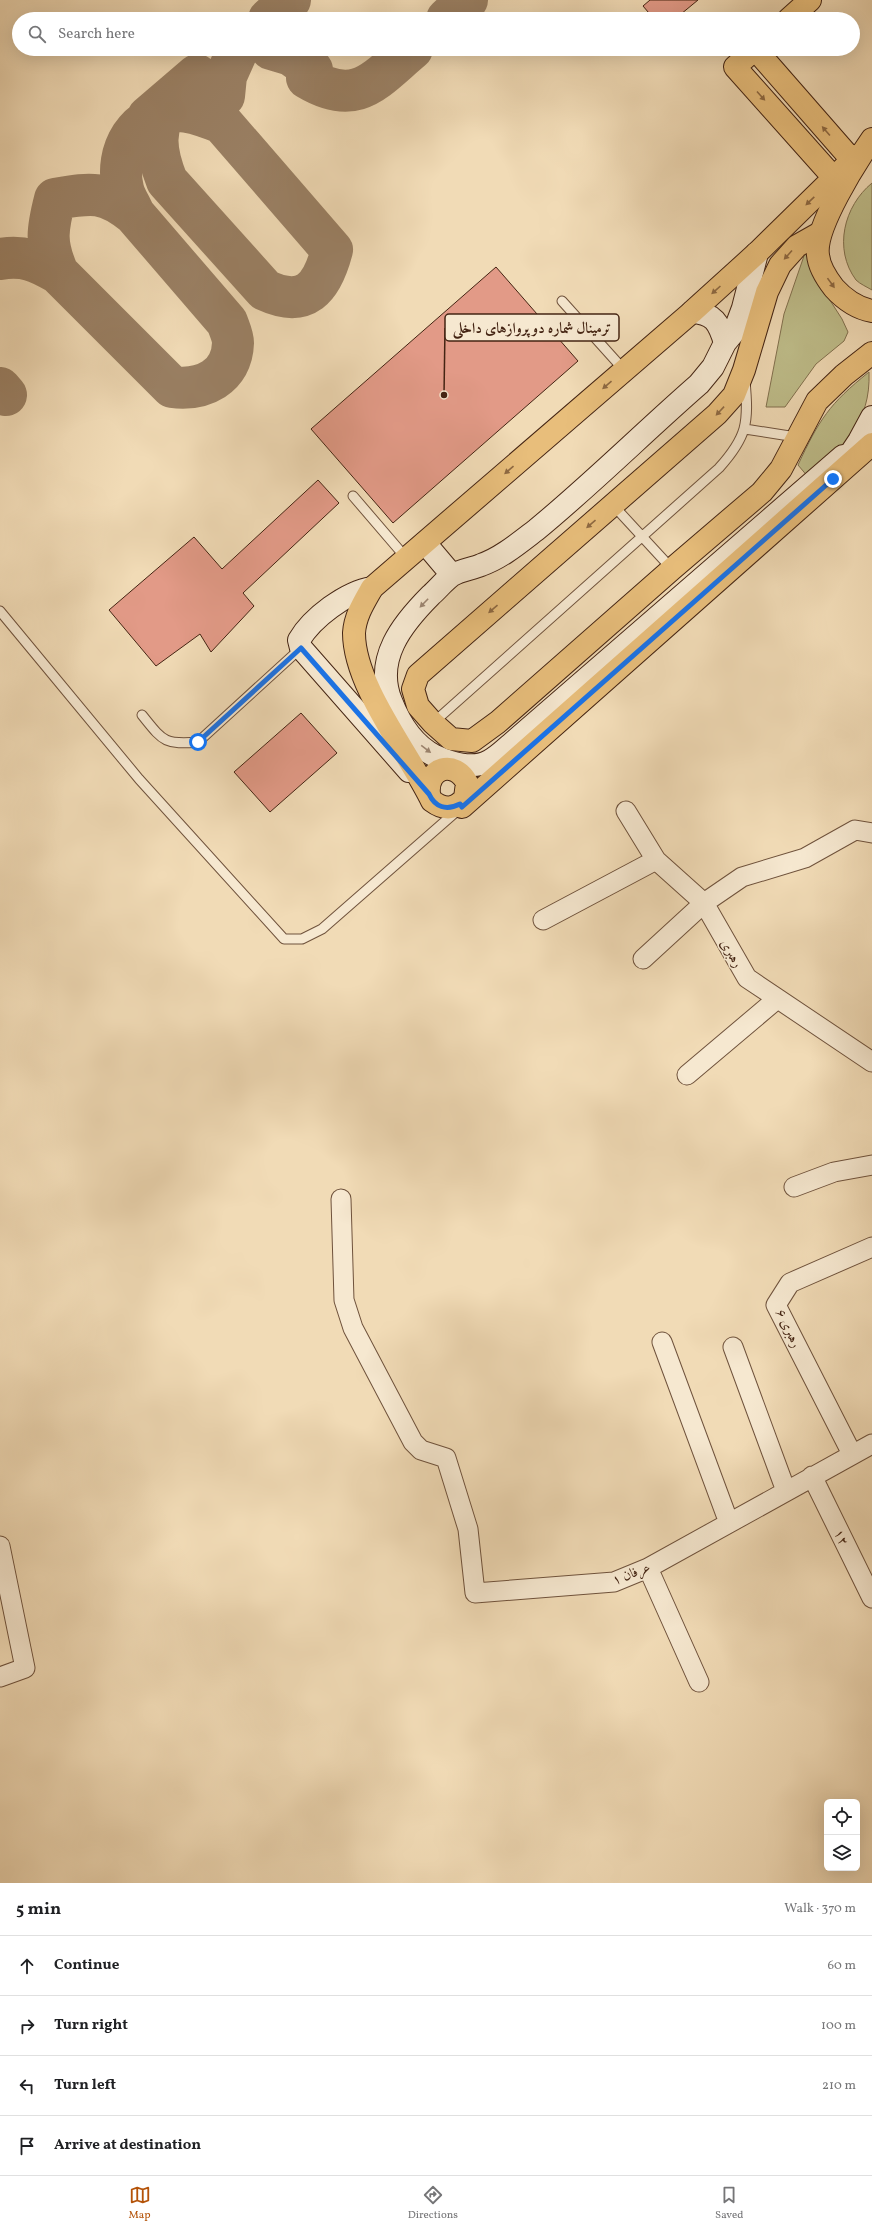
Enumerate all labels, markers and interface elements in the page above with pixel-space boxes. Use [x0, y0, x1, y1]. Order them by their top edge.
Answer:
search box [12, 12, 860, 56]
icon: search [26, 23, 48, 45]
text: Search here [58, 24, 135, 45]
one-way arrow [756, 91, 765, 101]
one-way arrow [822, 125, 831, 136]
one-way arrow [805, 196, 815, 206]
one-way arrow [784, 250, 793, 261]
one-way arrow [826, 277, 835, 288]
one-way arrow [711, 285, 721, 295]
callout: ترمینال شماره دو پروازهای داخلی [445, 314, 619, 341]
text: ترمینال شماره دو پروازهای داخلی [452, 319, 611, 340]
one-way arrow [602, 380, 613, 389]
one-way arrow [715, 406, 725, 416]
one-way arrow [504, 465, 514, 474]
route end [824, 470, 842, 488]
one-way arrow [586, 520, 596, 529]
one-way arrow [419, 598, 429, 608]
one-way arrow [487, 605, 498, 614]
route start [189, 733, 207, 751]
one-way arrow [420, 745, 431, 754]
street label: رهبری [715, 936, 747, 972]
street label: رهبری ۶ [770, 1306, 805, 1351]
street label: ۱۲ [829, 1526, 853, 1549]
street label: عرفان ۱ [610, 1558, 653, 1590]
map controls [824, 1799, 860, 1871]
button: locate [824, 1799, 860, 1835]
button: layers [824, 1835, 860, 1871]
text: 5 min [16, 1898, 61, 1921]
text: Walk · 370 m [784, 1900, 856, 1918]
icon: ahead [16, 1955, 38, 1977]
text: Continue [54, 1955, 119, 1976]
text: 60 m [828, 1957, 856, 1975]
icon: right [16, 2015, 38, 2037]
text: Turn right [54, 2015, 128, 2036]
text: 100 m [821, 2017, 856, 2035]
icon: left [16, 2075, 38, 2097]
text: Turn left [54, 2075, 116, 2096]
text: 210 m [822, 2077, 856, 2095]
icon: arrive [16, 2135, 38, 2157]
text: Arrive at destination [54, 2135, 201, 2156]
tab: Map [129, 2184, 151, 2223]
tab: Directions [408, 2184, 458, 2223]
tab: Saved [715, 2184, 743, 2223]

